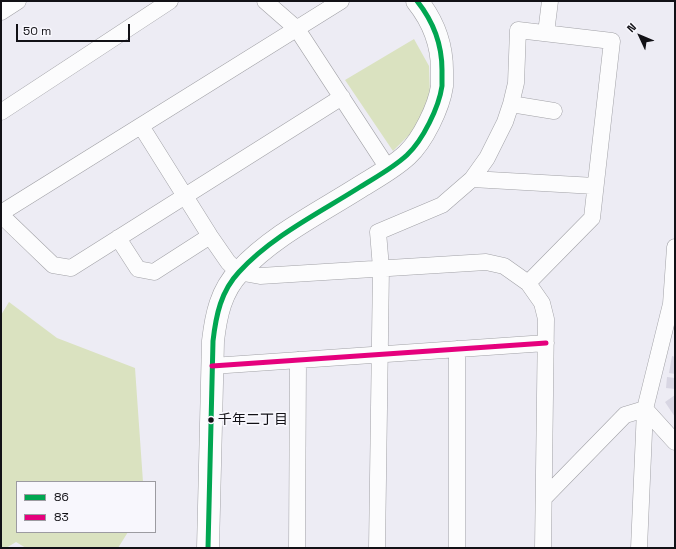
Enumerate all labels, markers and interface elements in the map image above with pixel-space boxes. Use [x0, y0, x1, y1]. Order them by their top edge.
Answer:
scale bar [18, 16, 132, 42]
north arrow [620, 16, 660, 56]
text: N [624, 20, 639, 35]
text: 50 m [23, 23, 51, 39]
place label: 千年二丁目 [218, 412, 288, 428]
marker: 千年二丁目 [206, 415, 216, 425]
legend [16, 481, 156, 533]
text: 86 [54, 489, 69, 505]
text: 83 [54, 509, 69, 525]

